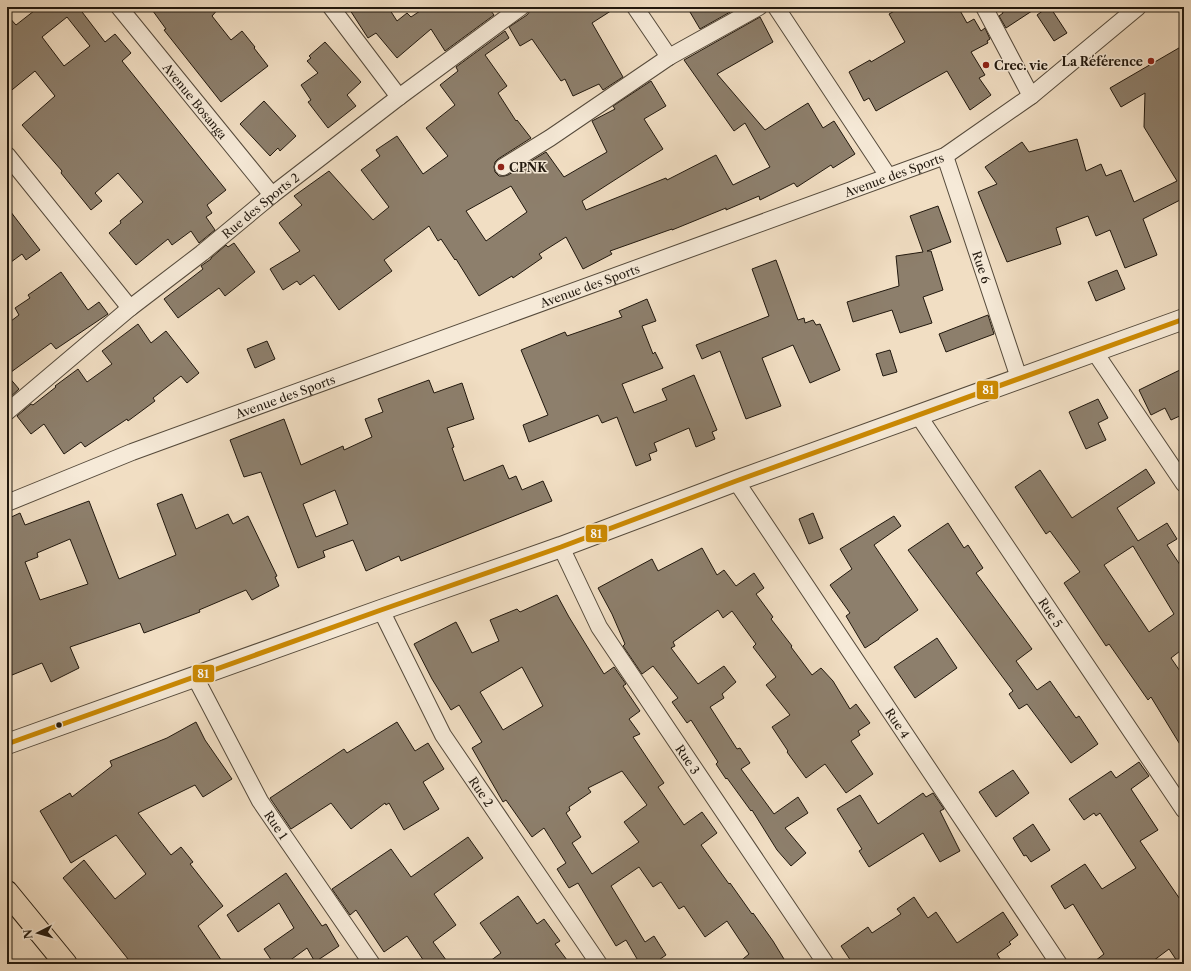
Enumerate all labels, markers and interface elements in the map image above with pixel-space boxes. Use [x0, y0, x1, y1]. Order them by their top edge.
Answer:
place label: La Référence [1062, 54, 1143, 69]
marker: La Référence [1146, 56, 1156, 66]
place label: Crec. vie [994, 58, 1048, 73]
street label: Avenue Bosanga [159, 59, 231, 142]
marker: Crec. vie [981, 60, 991, 70]
street label: Avenue des Sports [841, 150, 946, 200]
place label: CPNK [509, 160, 547, 175]
marker: CPNK [496, 162, 506, 172]
street label: Rue des Sports 2 [219, 169, 302, 241]
street label: Rue 6 [970, 249, 994, 285]
street label: Avenue des Sports [537, 260, 641, 311]
street label: Avenue des Sports [232, 371, 337, 422]
line badge: 81 [976, 380, 999, 400]
text: 81 [982, 383, 994, 397]
line badge: 81 [585, 524, 608, 543]
text: 81 [590, 527, 602, 541]
street label: Rue 5 [1036, 595, 1066, 630]
line badge: 81 [192, 664, 215, 683]
text: 81 [197, 667, 209, 681]
street label: Rue 4 [882, 705, 913, 741]
unlabelled marker [54, 720, 64, 730]
street label: Rue 3 [673, 741, 703, 777]
street label: Rue 2 [466, 774, 497, 810]
street label: Rue 1 [261, 808, 291, 842]
north arrow [18, 913, 58, 953]
text: N [21, 928, 36, 940]

